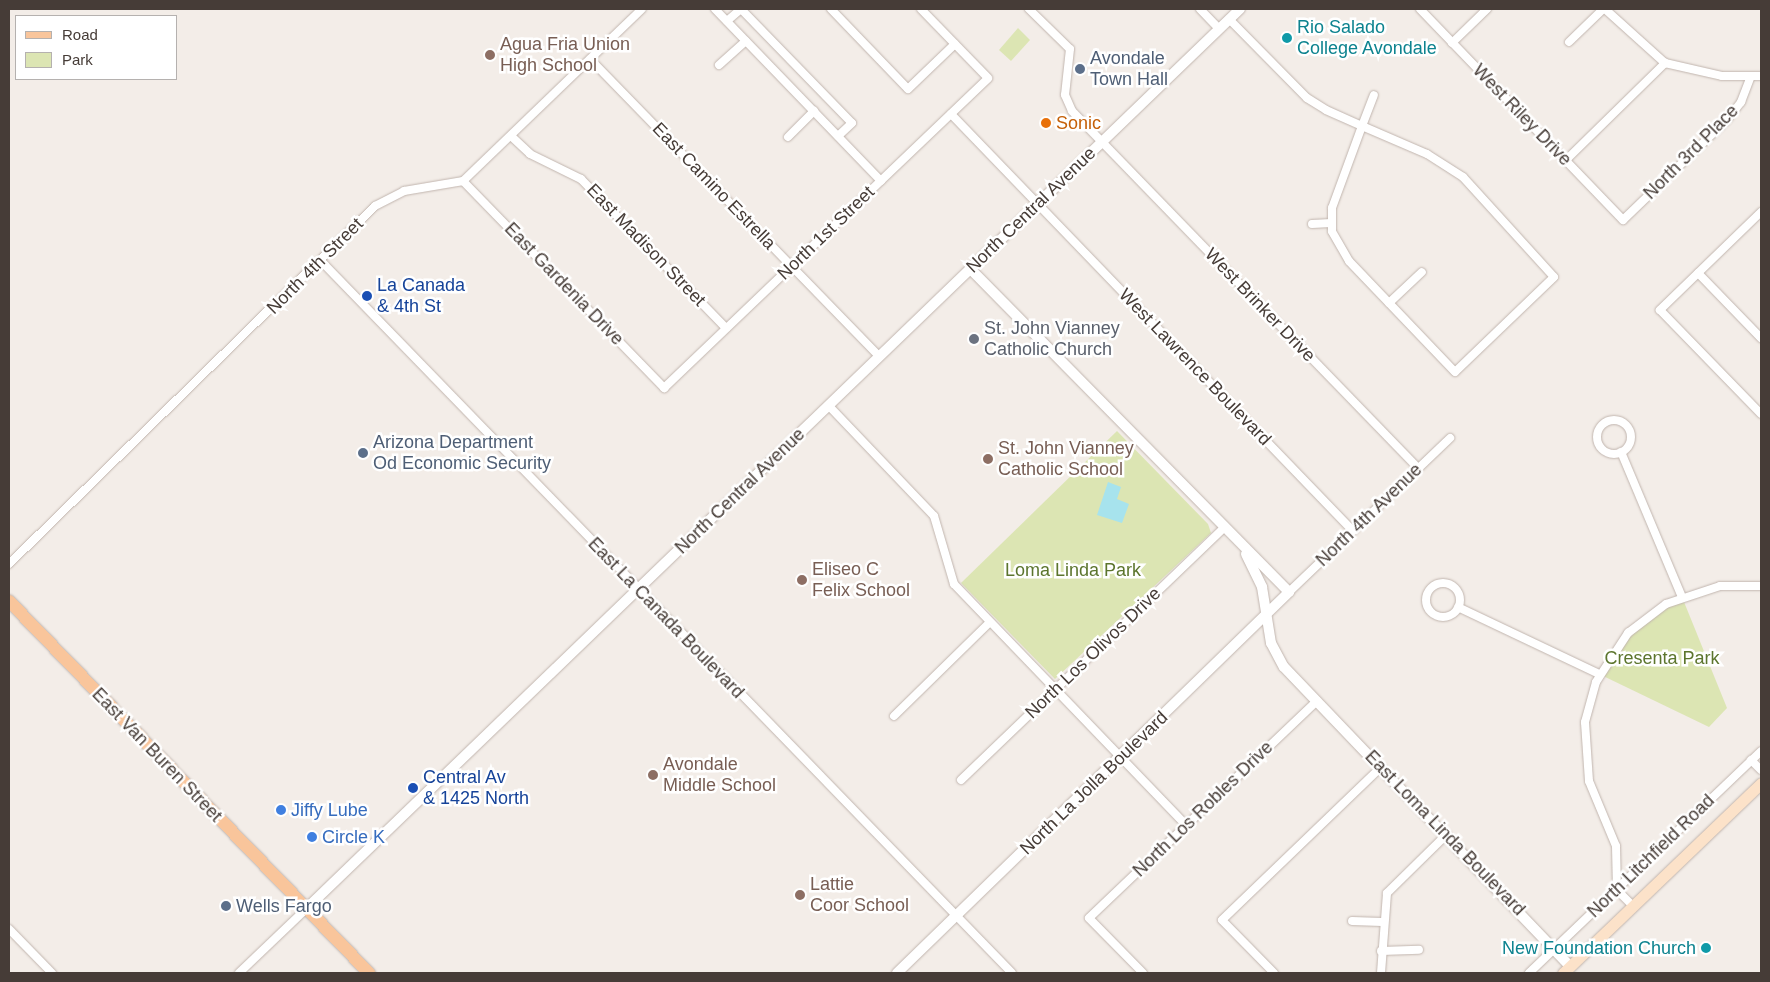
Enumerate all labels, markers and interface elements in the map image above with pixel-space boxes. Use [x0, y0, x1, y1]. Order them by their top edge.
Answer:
legend [15, 15, 178, 80]
place label: Rio Salado College Avondale [1297, 17, 1438, 59]
text: Road [62, 26, 98, 43]
marker: Rio Salado College Avondale [1281, 32, 1293, 44]
place label: Agua Fria Union High School [500, 34, 630, 76]
place label: Avondale Town Hall [1090, 48, 1168, 90]
marker: Agua Fria Union High School [484, 49, 496, 61]
text: Park [62, 51, 93, 68]
street label: West Riley Drive [1468, 60, 1576, 170]
marker: Avondale Town Hall [1074, 63, 1086, 75]
street label: North 3rd Place [1639, 100, 1743, 204]
place label: Sonic [1056, 112, 1101, 134]
marker: Sonic [1040, 117, 1052, 129]
street label: East Camino Estrella [648, 118, 780, 254]
street label: North Central Avenue [961, 142, 1101, 278]
street label: East Madison Street [582, 179, 710, 311]
street label: North 1st Street [773, 181, 879, 285]
street label: North 4th Street [262, 213, 368, 319]
street label: East Gardenia Drive [500, 218, 628, 350]
street label: West Brinker Drive [1200, 244, 1320, 366]
place label: La Canada & 4th St [377, 275, 465, 318]
street label: West Lawrence Boulevard [1114, 284, 1276, 450]
marker: La Canada & 4th St [361, 290, 373, 302]
place label: St. John Vianney Catholic Church [984, 318, 1120, 360]
marker: St. John Vianney Catholic Church [968, 333, 980, 345]
street label: North Central Avenue [670, 423, 810, 559]
place label: Arizona Department Od Economic Security [373, 432, 551, 474]
place label: St. John Vianney Catholic School [998, 438, 1134, 480]
marker: Arizona Department Od Economic Security [357, 447, 369, 459]
marker: St. John Vianney Catholic School [982, 453, 994, 465]
street label: North 4th Avenue [1311, 459, 1427, 571]
street label: East La Canada Boulevard [584, 533, 748, 703]
place label: Eliseo C Felix School [812, 559, 910, 602]
park label: Loma Linda Park [1005, 559, 1141, 581]
marker: Eliseo C Felix School [796, 574, 808, 586]
street label: North Los Olivos Drive [1021, 583, 1165, 723]
park label: Cresenta Park [1604, 647, 1720, 669]
street label: East Van Buren Street [87, 684, 227, 826]
street label: North La Jolla Boulevard [1016, 707, 1172, 859]
street label: North Los Robles Drive [1129, 737, 1277, 881]
street label: East Loma Linda Boulevard [1360, 746, 1530, 920]
place label: Avondale Middle School [663, 754, 776, 796]
place label: Central Av & 1425 North [423, 767, 529, 810]
marker: Avondale Middle School [647, 769, 659, 781]
marker: Central Av & 1425 North [407, 782, 419, 794]
street label: North Litchfield Road [1583, 790, 1719, 922]
place label: Jiffy Lube [291, 799, 368, 821]
marker: Jiffy Lube [275, 804, 287, 816]
place label: Circle K [322, 826, 385, 848]
marker: Circle K [306, 831, 318, 843]
place label: Lattie Coor School [810, 874, 909, 916]
marker: Lattie Coor School [794, 889, 806, 901]
place label: Wells Fargo [236, 895, 332, 917]
marker: Wells Fargo [220, 900, 232, 912]
place label: New Foundation Church [1502, 937, 1696, 959]
marker: New Foundation Church [1700, 942, 1712, 954]

